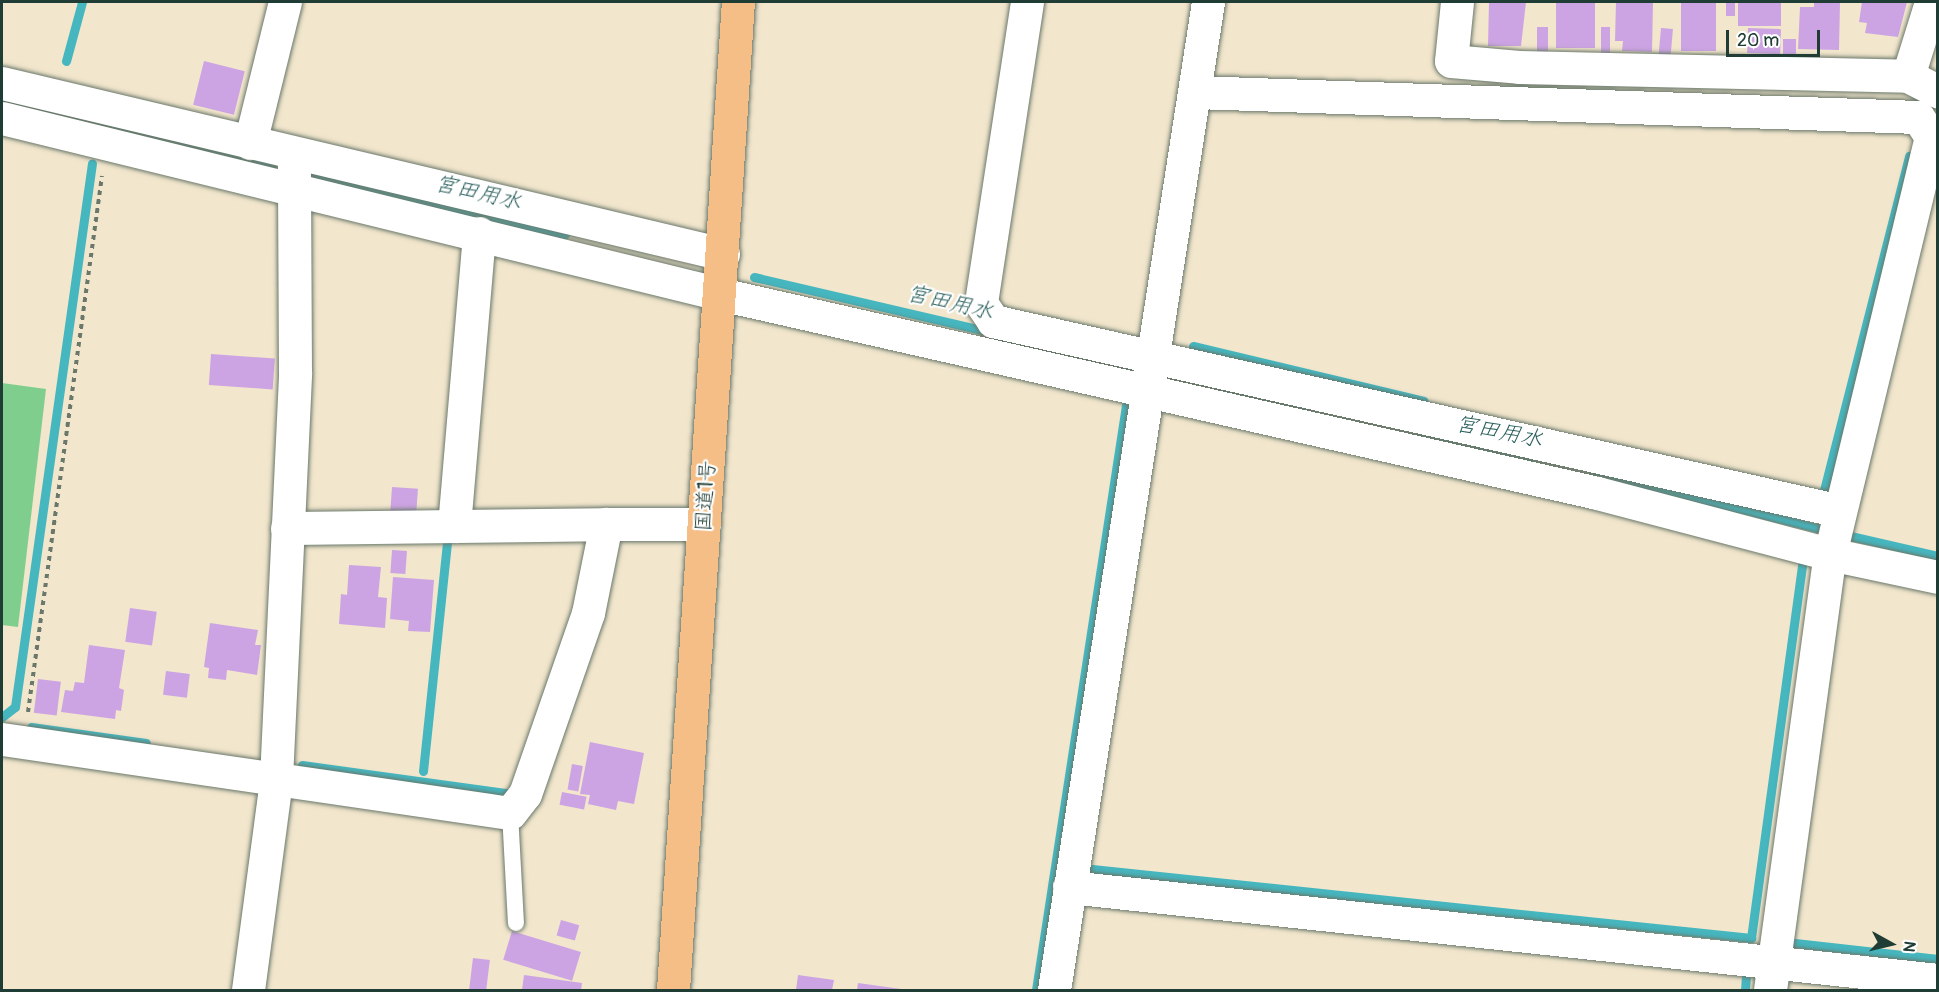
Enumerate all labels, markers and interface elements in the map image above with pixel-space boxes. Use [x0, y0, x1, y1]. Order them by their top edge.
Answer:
scale bar [1729, 18, 1824, 56]
text: 20 m [1737, 29, 1779, 52]
water label: 宮田用水 [432, 170, 524, 216]
water label: 宮田用水 [904, 280, 996, 326]
water label: 宮田用水 [1453, 411, 1545, 453]
street label: 国道1号 [691, 460, 721, 532]
north arrow [1861, 914, 1921, 974]
text: N [1898, 940, 1919, 953]

